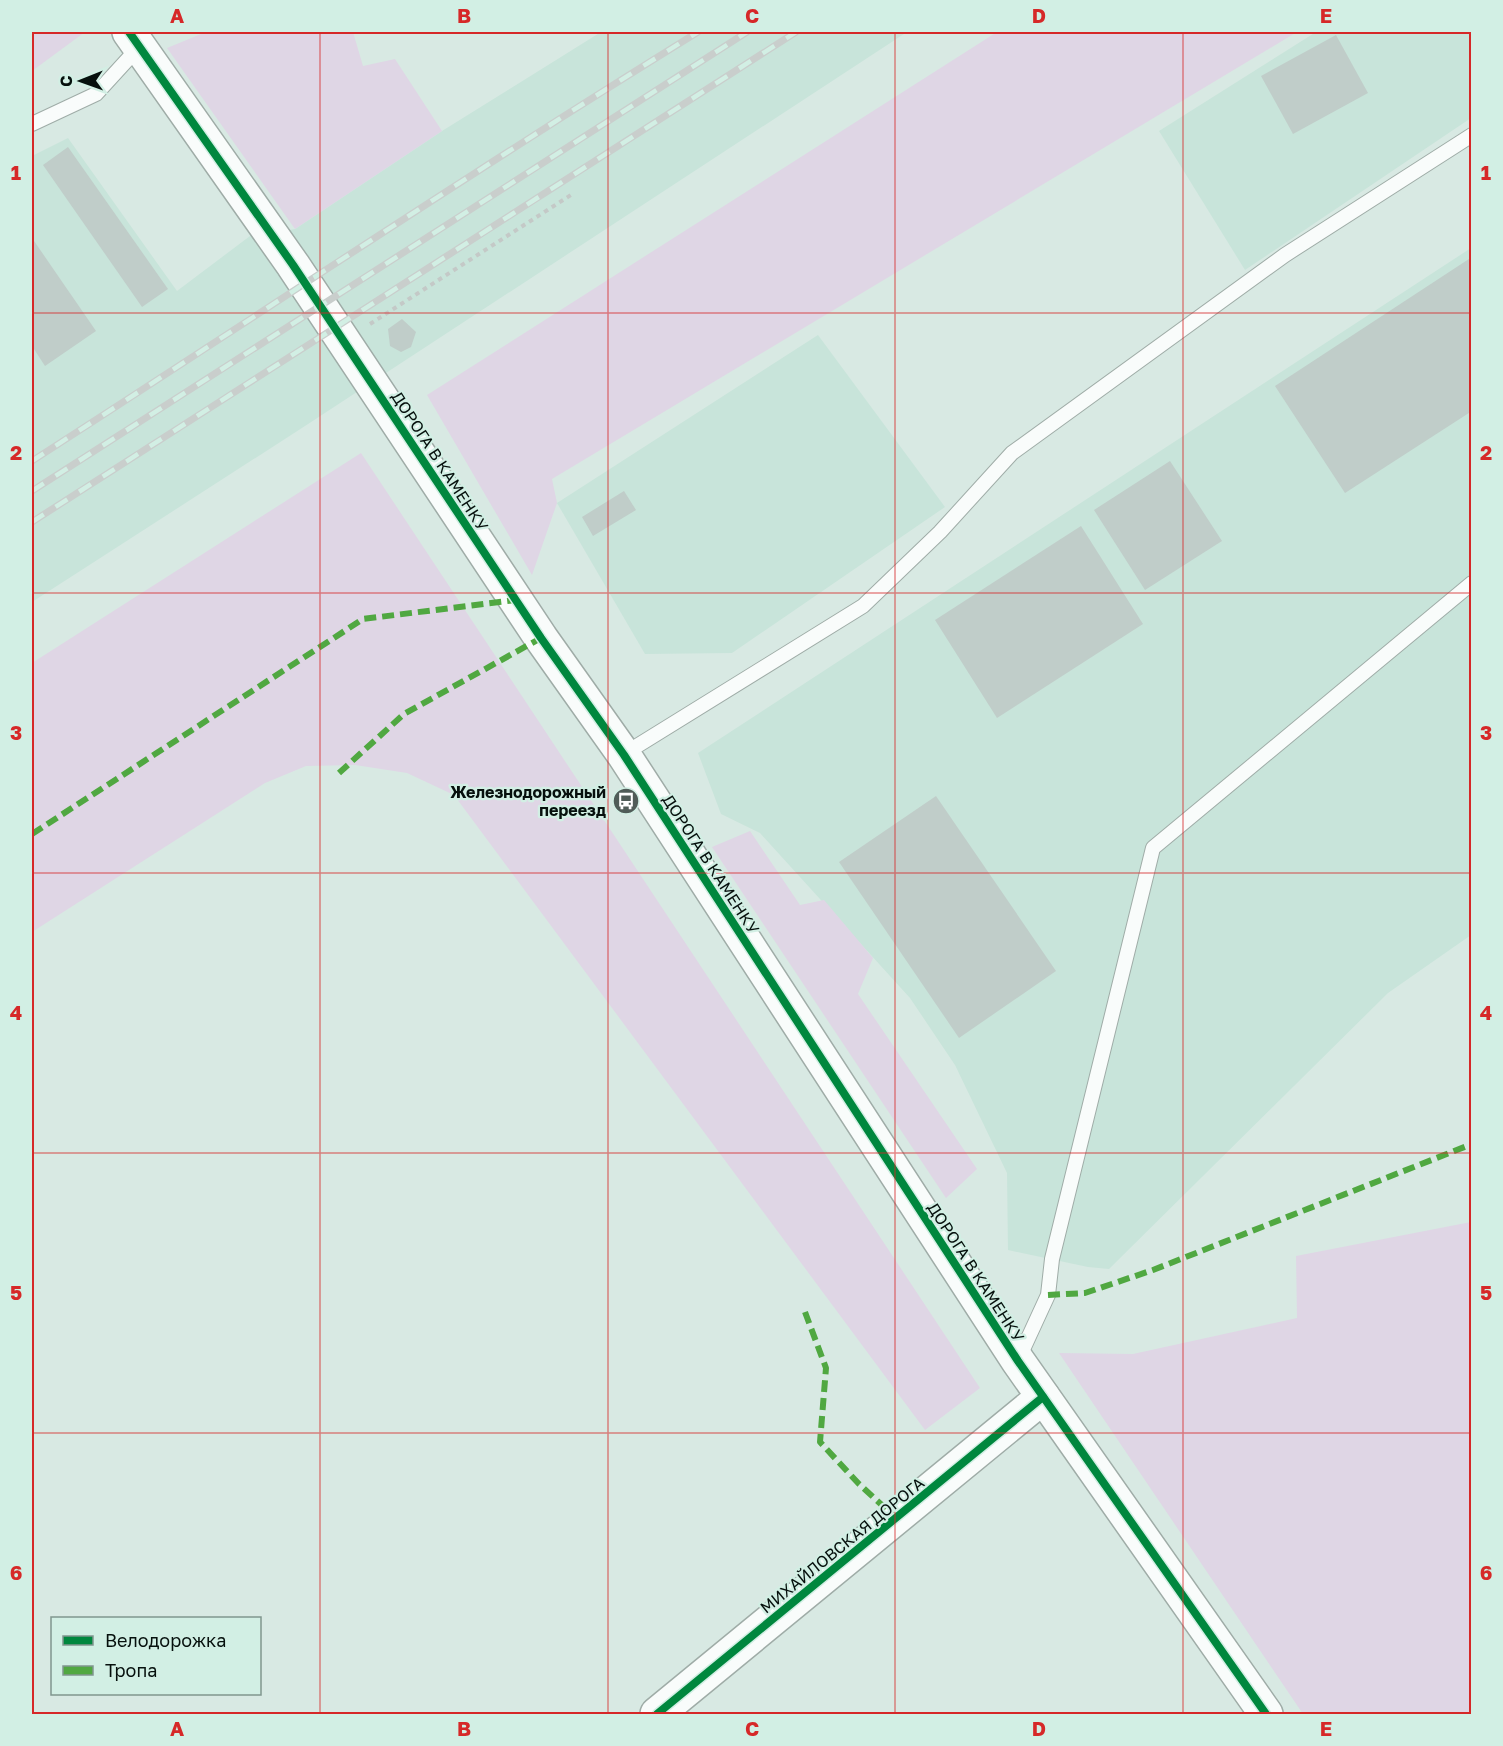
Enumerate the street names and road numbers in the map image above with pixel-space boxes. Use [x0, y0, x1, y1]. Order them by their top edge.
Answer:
street label: ДОРОГА В КАМЕНКУ [387, 387, 493, 535]
street label: ДОРОГА В КАМЕНКУ [658, 790, 764, 938]
street label: ДОРОГА В КАМЕНКУ [923, 1198, 1029, 1346]
street label: МИХАЙЛОВСКАЯ ДОРОГА [756, 1472, 928, 1617]

